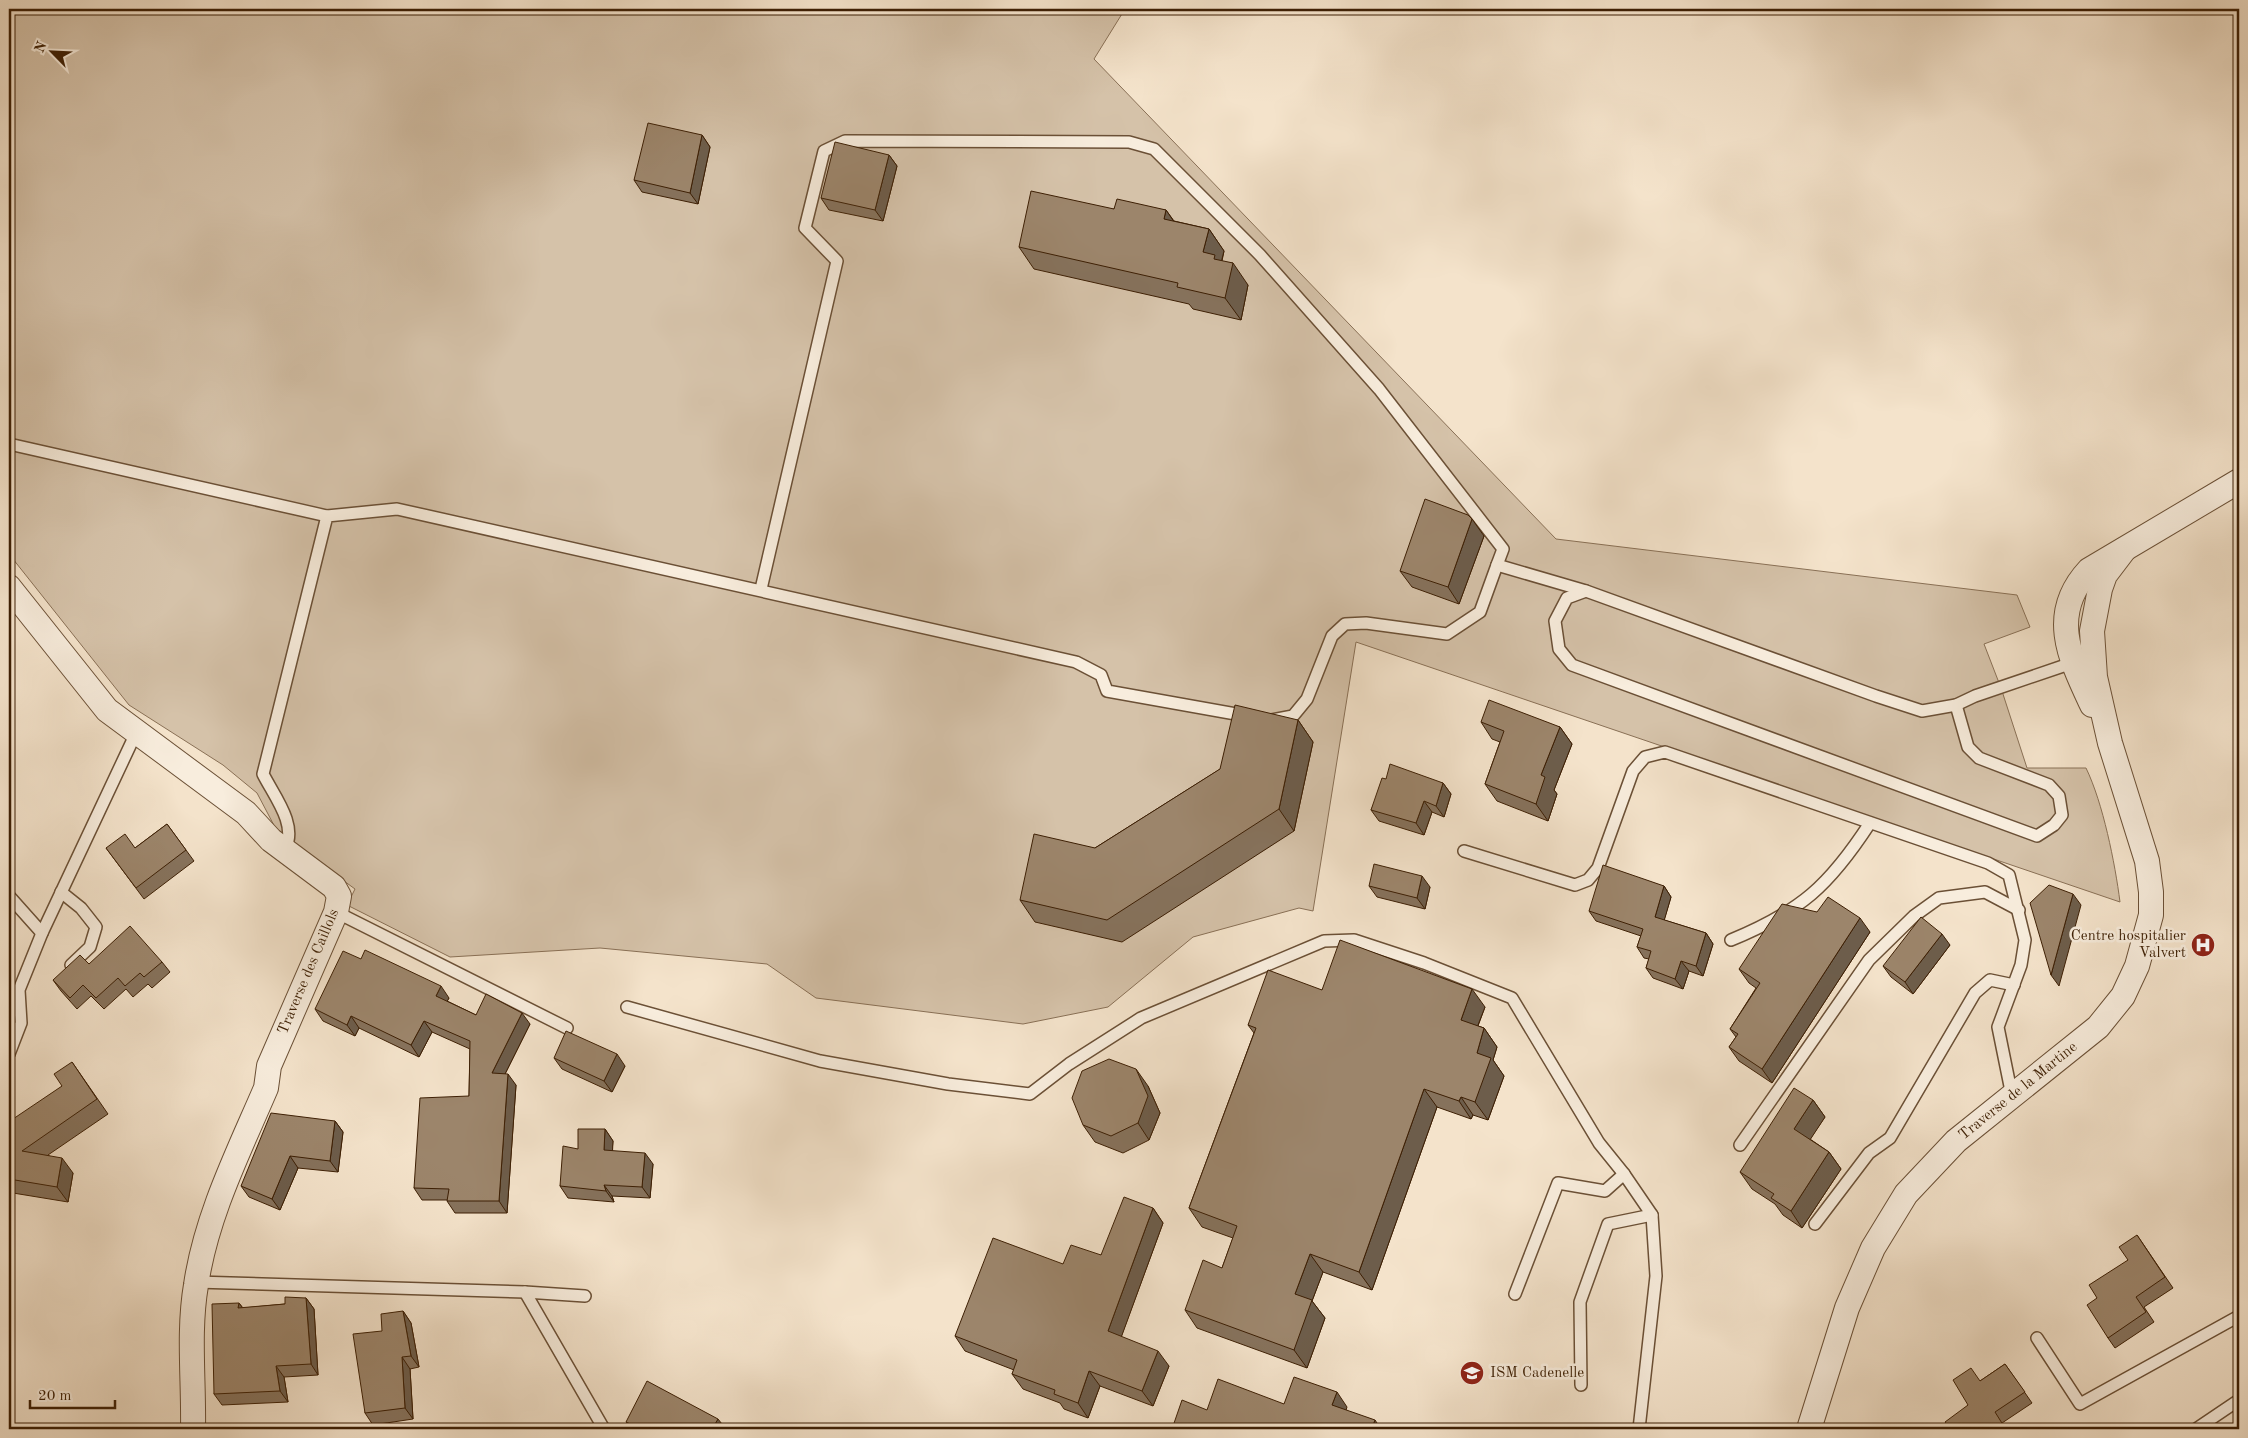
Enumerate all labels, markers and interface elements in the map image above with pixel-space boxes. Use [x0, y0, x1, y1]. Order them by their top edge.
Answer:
north arrow [28, 28, 78, 78]
text: N [32, 39, 50, 55]
street label: Traverse des Caillols [276, 907, 342, 1037]
place label: Centre hospitalier Valvert [2071, 929, 2186, 961]
hospital icon: Centre hospitalier Valvert [2190, 932, 2216, 958]
street label: Traverse de la Martine [1956, 1039, 2080, 1143]
school or university icon: ISM Cadenelle [1459, 1360, 1485, 1386]
place label: ISM Cadenelle [1490, 1366, 1584, 1381]
scale bar [30, 1378, 115, 1410]
text: 20 m [38, 1389, 72, 1404]

